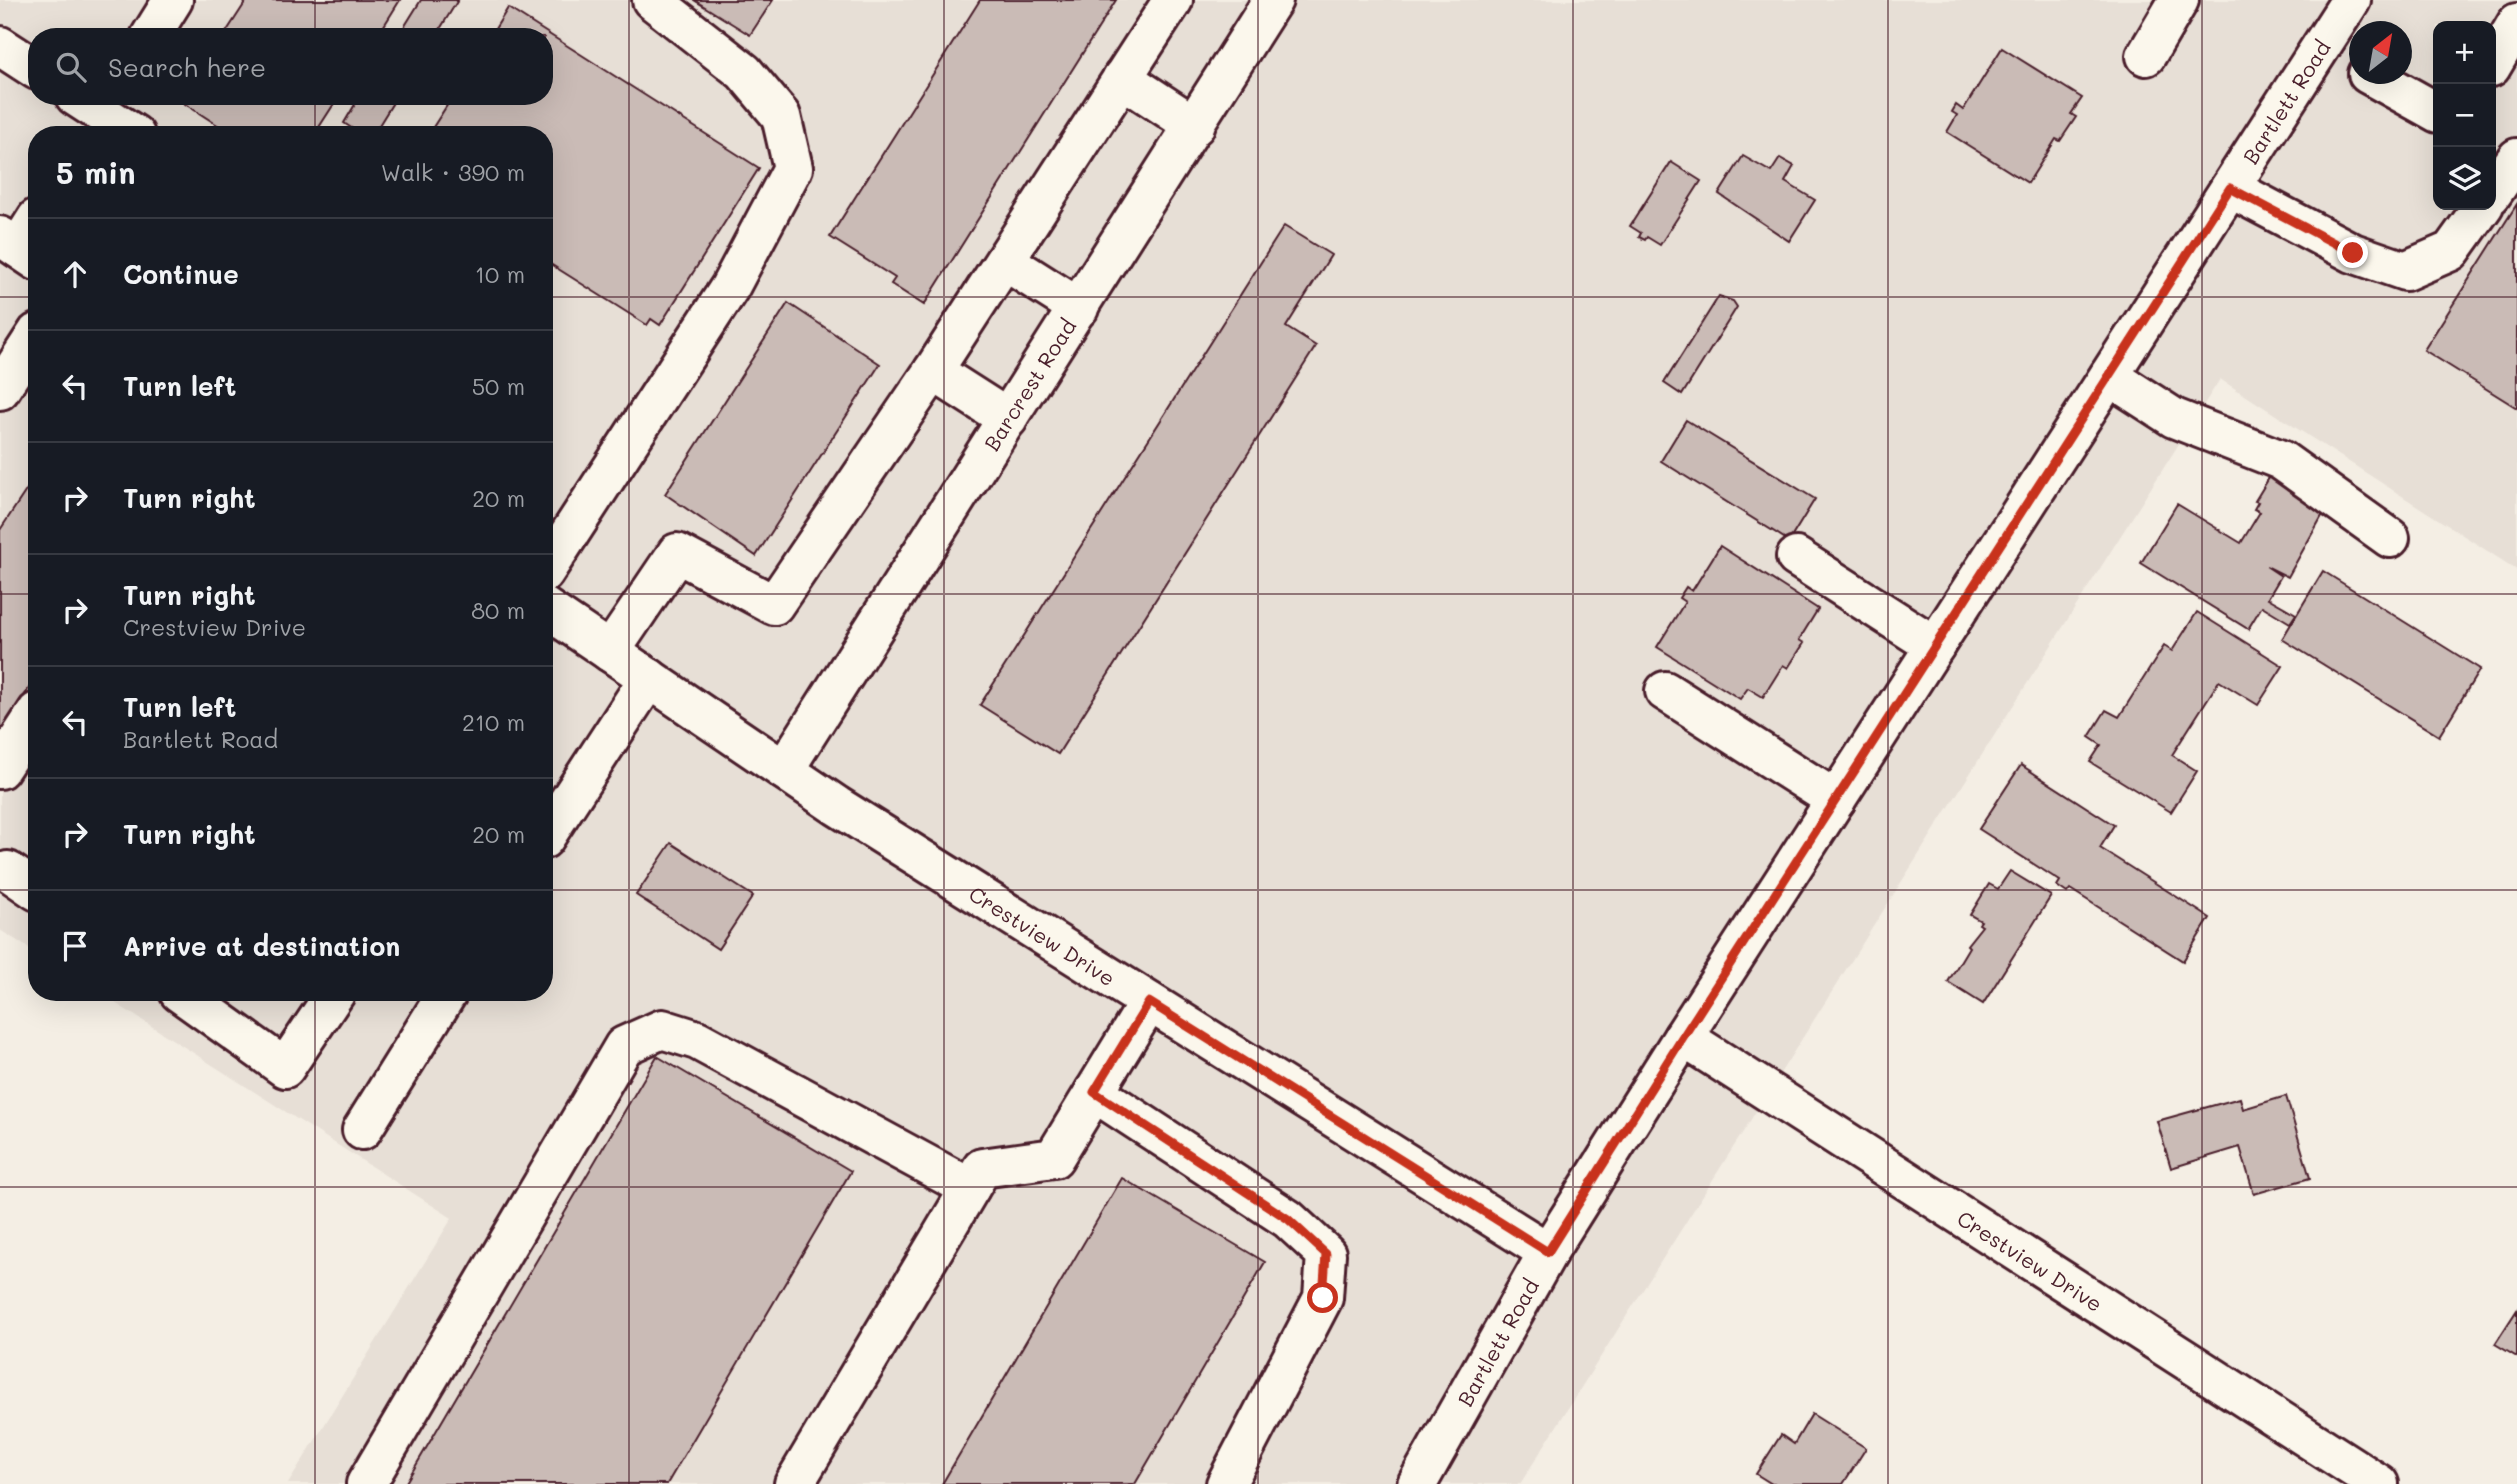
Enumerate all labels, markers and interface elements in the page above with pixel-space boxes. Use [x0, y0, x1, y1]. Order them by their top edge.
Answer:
north arrow [2349, 21, 2412, 84]
map controls [2433, 21, 2496, 210]
button: + [2433, 21, 2496, 84]
search box [28, 28, 553, 105]
street label: Bartlett Road [2236, 35, 2335, 168]
icon: search [52, 48, 90, 86]
text: Search here [108, 50, 266, 84]
button: − [2433, 84, 2496, 147]
button: layers [2433, 147, 2496, 210]
text: 5 min [56, 152, 136, 192]
text: Walk · 390 m [381, 157, 525, 187]
route end [2337, 237, 2368, 268]
icon: ahead [56, 255, 94, 293]
text: Continue [123, 257, 239, 291]
text: 10 m [475, 259, 525, 289]
street label: Barcrest Road [977, 313, 1081, 455]
icon: left [56, 367, 94, 405]
text: Turn left [123, 369, 236, 403]
text: 50 m [472, 371, 525, 401]
icon: right [56, 479, 94, 517]
text: Turn right [123, 481, 256, 515]
text: 20 m [472, 483, 525, 513]
text: Turn right [123, 578, 256, 612]
icon: right [56, 591, 94, 629]
text: 80 m [471, 595, 525, 625]
text: Crestview Drive [123, 612, 306, 642]
text: Turn left [123, 690, 236, 724]
icon: left [56, 703, 94, 741]
text: 210 m [462, 707, 525, 737]
text: Bartlett Road [123, 724, 278, 754]
icon: right [56, 815, 94, 853]
text: Turn right [123, 817, 256, 851]
text: 20 m [472, 819, 525, 849]
street label: Crestview Drive [965, 879, 1121, 991]
icon: arrive [56, 927, 94, 965]
text: Arrive at destination [123, 929, 400, 963]
street label: Crestview Drive [1953, 1204, 2108, 1317]
street label: Bartlett Road [1451, 1274, 1544, 1410]
route start [1307, 1282, 1338, 1313]

